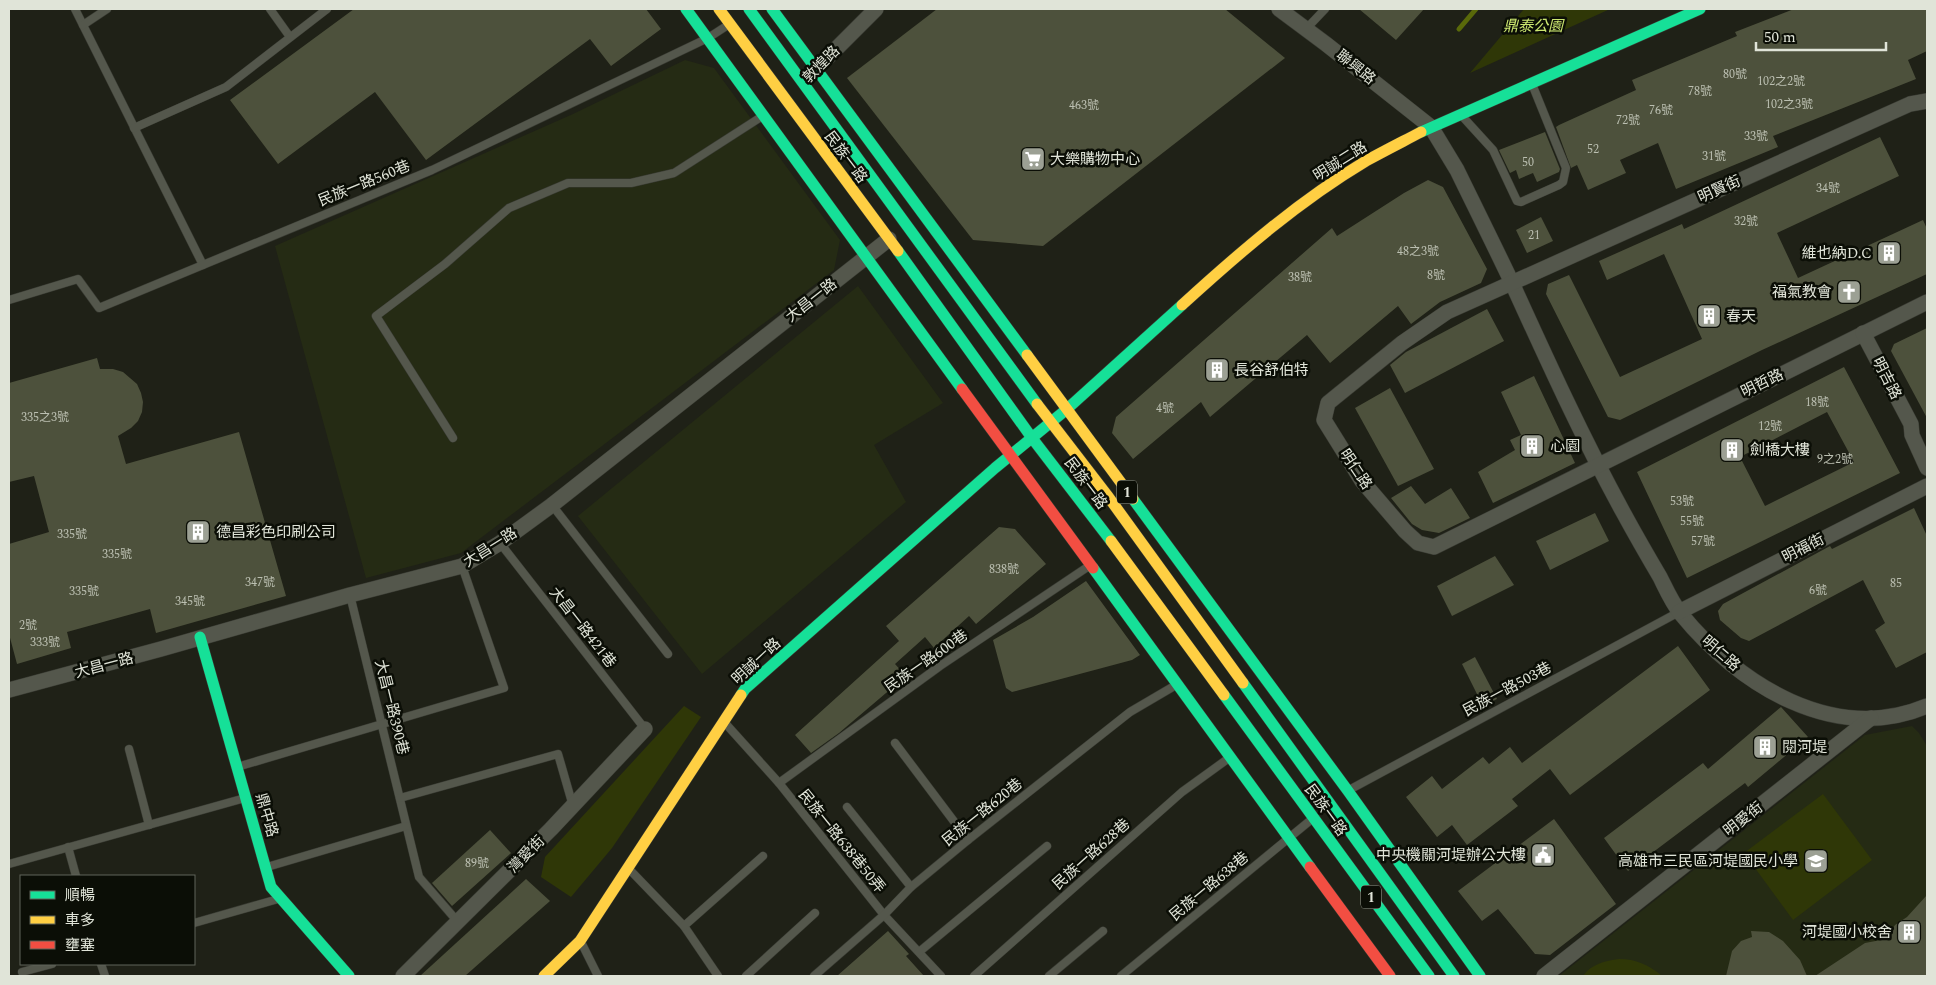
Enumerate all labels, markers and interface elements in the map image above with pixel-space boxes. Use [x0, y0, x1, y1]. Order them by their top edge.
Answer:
park label: 鼎泰公園 [1503, 15, 1565, 38]
scale bar [1756, 20, 1886, 52]
text: 50 m [1764, 26, 1796, 49]
street label: 敦煌路 [797, 40, 845, 88]
street label: 聯興路 [1331, 44, 1380, 90]
house number: 80號 [1723, 65, 1747, 84]
house number: 102之2號 [1757, 72, 1805, 91]
house number: 78號 [1688, 82, 1712, 101]
house number: 102之3號 [1765, 95, 1813, 114]
house number: 463號 [1069, 96, 1099, 115]
house number: 76號 [1649, 101, 1673, 120]
house number: 72號 [1616, 111, 1640, 130]
street label: 民族一路 [818, 126, 873, 188]
house number: 33號 [1744, 127, 1768, 146]
street label: 明誠二路 [1309, 136, 1372, 187]
house number: 52 [1587, 140, 1599, 159]
supermarket icon: 大樂購物中心 [1020, 146, 1046, 172]
house number: 31號 [1702, 147, 1726, 166]
place label: 大樂購物中心 [1050, 148, 1140, 171]
house number: 50 [1522, 153, 1534, 172]
street label: 民族一路560巷 [315, 155, 414, 212]
street label: 明賢街 [1694, 170, 1744, 209]
house number: 34號 [1816, 179, 1840, 198]
house number: 32號 [1734, 212, 1758, 231]
house number: 21 [1528, 226, 1540, 245]
building icon: 維也納D.C [1876, 240, 1902, 266]
house number: 48之3號 [1397, 242, 1439, 261]
place label: 維也納D.C [1802, 242, 1872, 265]
house number: 8號 [1427, 266, 1445, 285]
house number: 38號 [1288, 268, 1312, 287]
street label: 大昌一路 [781, 273, 842, 328]
church icon: 福氣教會 [1836, 279, 1862, 305]
place label: 福氣教會 [1772, 281, 1832, 304]
building icon: 春天 [1696, 303, 1722, 329]
place label: 春天 [1726, 305, 1756, 328]
street label: 明吉路 [1866, 353, 1907, 404]
building icon: 長谷舒伯特 [1204, 357, 1230, 383]
place label: 長谷舒伯特 [1234, 359, 1309, 382]
street label: 明哲路 [1737, 363, 1787, 404]
house number: 18號 [1805, 393, 1829, 412]
house number: 4號 [1156, 399, 1174, 418]
house number: 335之3號 [21, 408, 69, 427]
house number: 12號 [1758, 417, 1782, 436]
building icon: 心園 [1519, 433, 1545, 459]
place label: 心園 [1550, 435, 1580, 458]
building icon: 劍橋大樓 [1719, 437, 1745, 463]
place label: 劍橋大樓 [1750, 439, 1810, 462]
street label: 明仁路 [1333, 444, 1378, 494]
house number: 9之2號 [1817, 450, 1853, 469]
street label: 民族一路 [1058, 452, 1113, 514]
road number: 1 [1117, 481, 1137, 504]
house number: 53號 [1670, 492, 1694, 511]
house number: 55號 [1680, 512, 1704, 531]
building icon: 德昌彩色印刷公司 [185, 519, 211, 545]
place label: 德昌彩色印刷公司 [216, 521, 336, 544]
street label: 大昌一路 [459, 522, 522, 573]
house number: 335號 [57, 525, 87, 544]
street label: 明福街 [1778, 528, 1829, 569]
house number: 57號 [1691, 532, 1715, 551]
house number: 335號 [102, 545, 132, 564]
house number: 838號 [989, 560, 1019, 579]
house number: 347號 [245, 573, 275, 592]
house number: 85 [1890, 574, 1902, 593]
house number: 6號 [1809, 581, 1827, 600]
house number: 335號 [69, 582, 99, 601]
street label: 大昌一路421巷 [544, 582, 622, 673]
house number: 345號 [175, 592, 205, 611]
house number: 2號 [19, 616, 37, 635]
street label: 民族一路600巷 [880, 624, 973, 699]
street label: 明仁路 [1696, 630, 1745, 677]
street label: 明誠一路 [727, 632, 786, 690]
house number: 333號 [30, 633, 60, 652]
street label: 大昌一路 [72, 647, 136, 684]
street label: 民族一路503巷 [1459, 656, 1556, 722]
street label: 大昌一路390巷 [369, 657, 414, 757]
building icon: 閱河堤 [1752, 734, 1778, 760]
place label: 閱河堤 [1782, 736, 1827, 759]
street label: 民族一路620巷 [937, 773, 1027, 852]
street label: 民族一路 [1299, 779, 1353, 841]
street label: 民族一路638巷50弄 [793, 785, 891, 898]
street label: 鼎中路 [249, 790, 284, 840]
street label: 明愛街 [1718, 796, 1768, 842]
street label: 民族一路628巷 [1047, 813, 1135, 896]
street label: 灣愛街 [502, 830, 550, 878]
public building icon: 中央機關河堤辦公大樓 [1530, 842, 1556, 868]
place label: 中央機關河堤辦公大樓 [1376, 844, 1526, 867]
street label: 民族一路638巷 [1165, 846, 1254, 927]
school or university icon: 高雄市三民區河堤國民小學 [1803, 848, 1829, 874]
place label: 高雄市三民區河堤國民小學 [1618, 850, 1798, 873]
house number: 89號 [465, 854, 489, 873]
legend [20, 875, 195, 965]
text: 順暢 [65, 884, 95, 907]
road number: 1 [1361, 886, 1381, 909]
text: 車多 [65, 909, 95, 932]
building icon: 河堤國小校舍 [1896, 919, 1922, 945]
place label: 河堤國小校舍 [1802, 921, 1892, 944]
text: 壅塞 [65, 934, 95, 957]

